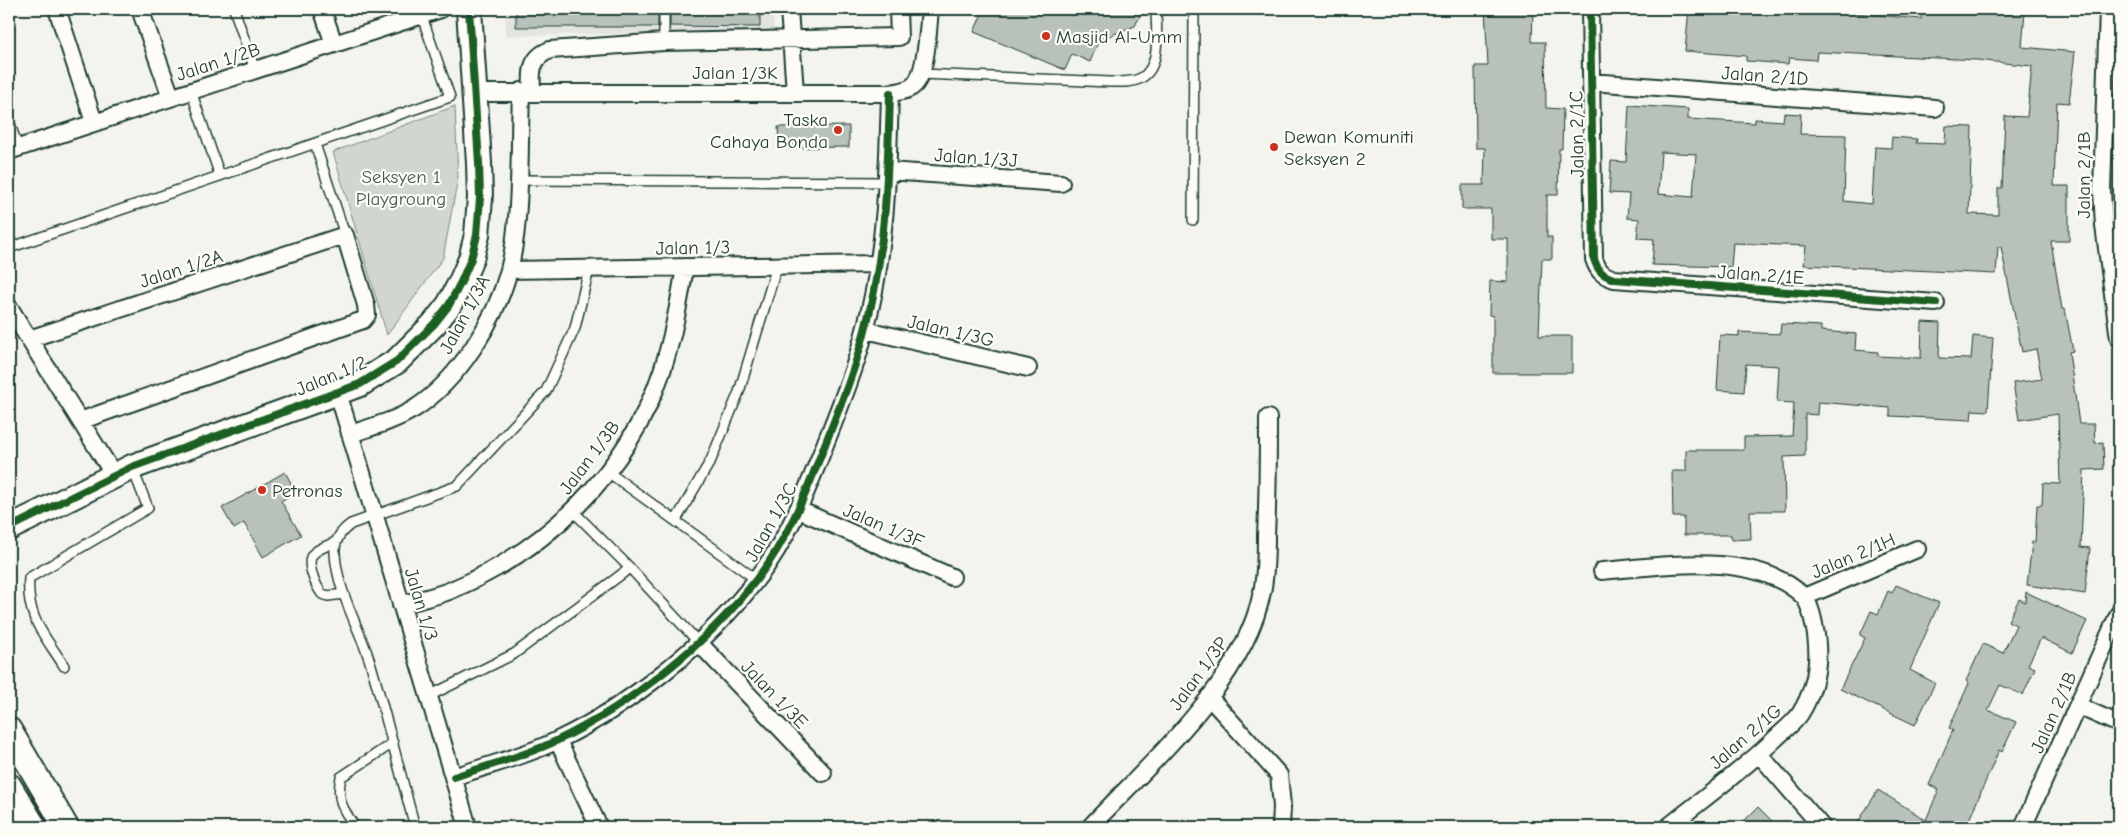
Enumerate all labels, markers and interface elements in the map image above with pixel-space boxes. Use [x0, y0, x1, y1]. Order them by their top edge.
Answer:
place label: Masjid Al-Umm [1056, 26, 1182, 48]
marker: Masjid Al-Umm [1040, 30, 1052, 42]
street label: Jalan 1/2B [174, 38, 263, 86]
street label: Jalan 1/3K [692, 62, 778, 84]
street label: Jalan 2/1D [1721, 62, 1809, 90]
street label: Jalan 2/1C [1565, 90, 1589, 178]
place label: Taska Cahaya Bonda [710, 109, 828, 153]
marker: Taska Cahaya Bonda [832, 124, 844, 136]
place label: Dewan Komuniti Seksyen 2 [1284, 126, 1414, 170]
street label: Jalan 2/1B [2073, 132, 2095, 218]
marker: Dewan Komuniti Seksyen 2 [1268, 141, 1280, 153]
street label: Jalan 1/3J [934, 144, 1019, 172]
park label: Seksyen 1 Playgroung [356, 166, 446, 210]
street label: Jalan 1/3 [655, 236, 731, 260]
street label: Jalan 1/2A [137, 245, 226, 293]
street label: Jalan 2/1E [1717, 261, 1805, 289]
street label: Jalan 1/3A [435, 271, 495, 358]
street label: Jalan 1/3G [905, 310, 996, 352]
street label: Jalan 1/2 [293, 351, 370, 401]
street label: Jalan 1/3B [555, 416, 625, 499]
street label: Jalan 1/3C [740, 479, 802, 566]
place label: Petronas [272, 480, 342, 502]
marker: Petronas [256, 484, 268, 496]
street label: Jalan 1/3F [840, 499, 927, 553]
street label: Jalan 2/1H [1808, 528, 1899, 583]
street label: Jalan 1/3 [400, 565, 442, 643]
street label: Jalan 1/3P [1165, 632, 1233, 715]
street label: Jalan 1/3E [736, 656, 812, 733]
street label: Jalan 2/1B [2026, 668, 2082, 757]
street label: Jalan 2/1G [1705, 699, 1786, 774]

